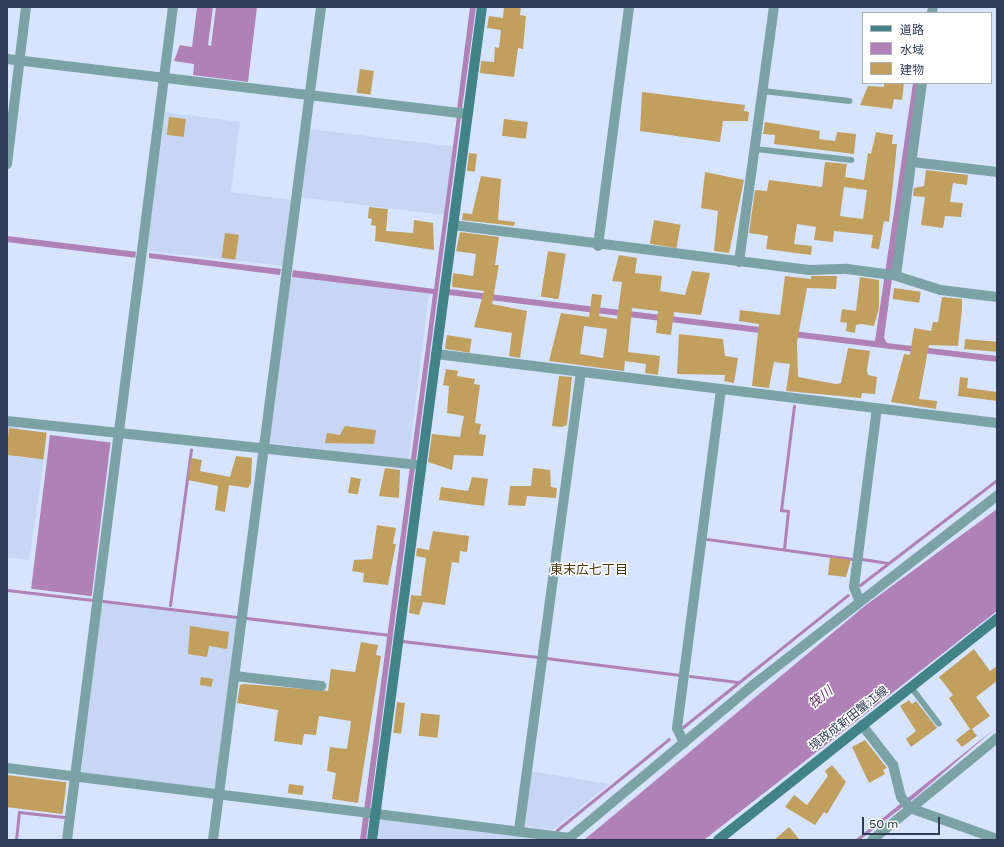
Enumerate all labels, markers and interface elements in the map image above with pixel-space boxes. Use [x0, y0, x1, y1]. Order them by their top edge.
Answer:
legend [862, 12, 992, 84]
text: 道路 [900, 23, 924, 37]
text: 水域 [900, 43, 924, 57]
text: 建物 [900, 63, 924, 77]
district label: 東末広七丁目 [550, 562, 628, 578]
water label: 筏川 [806, 684, 836, 712]
street label: 境政成新田蟹江線 [807, 684, 891, 754]
scale bar [864, 809, 942, 835]
text: 50 m [869, 817, 898, 831]

